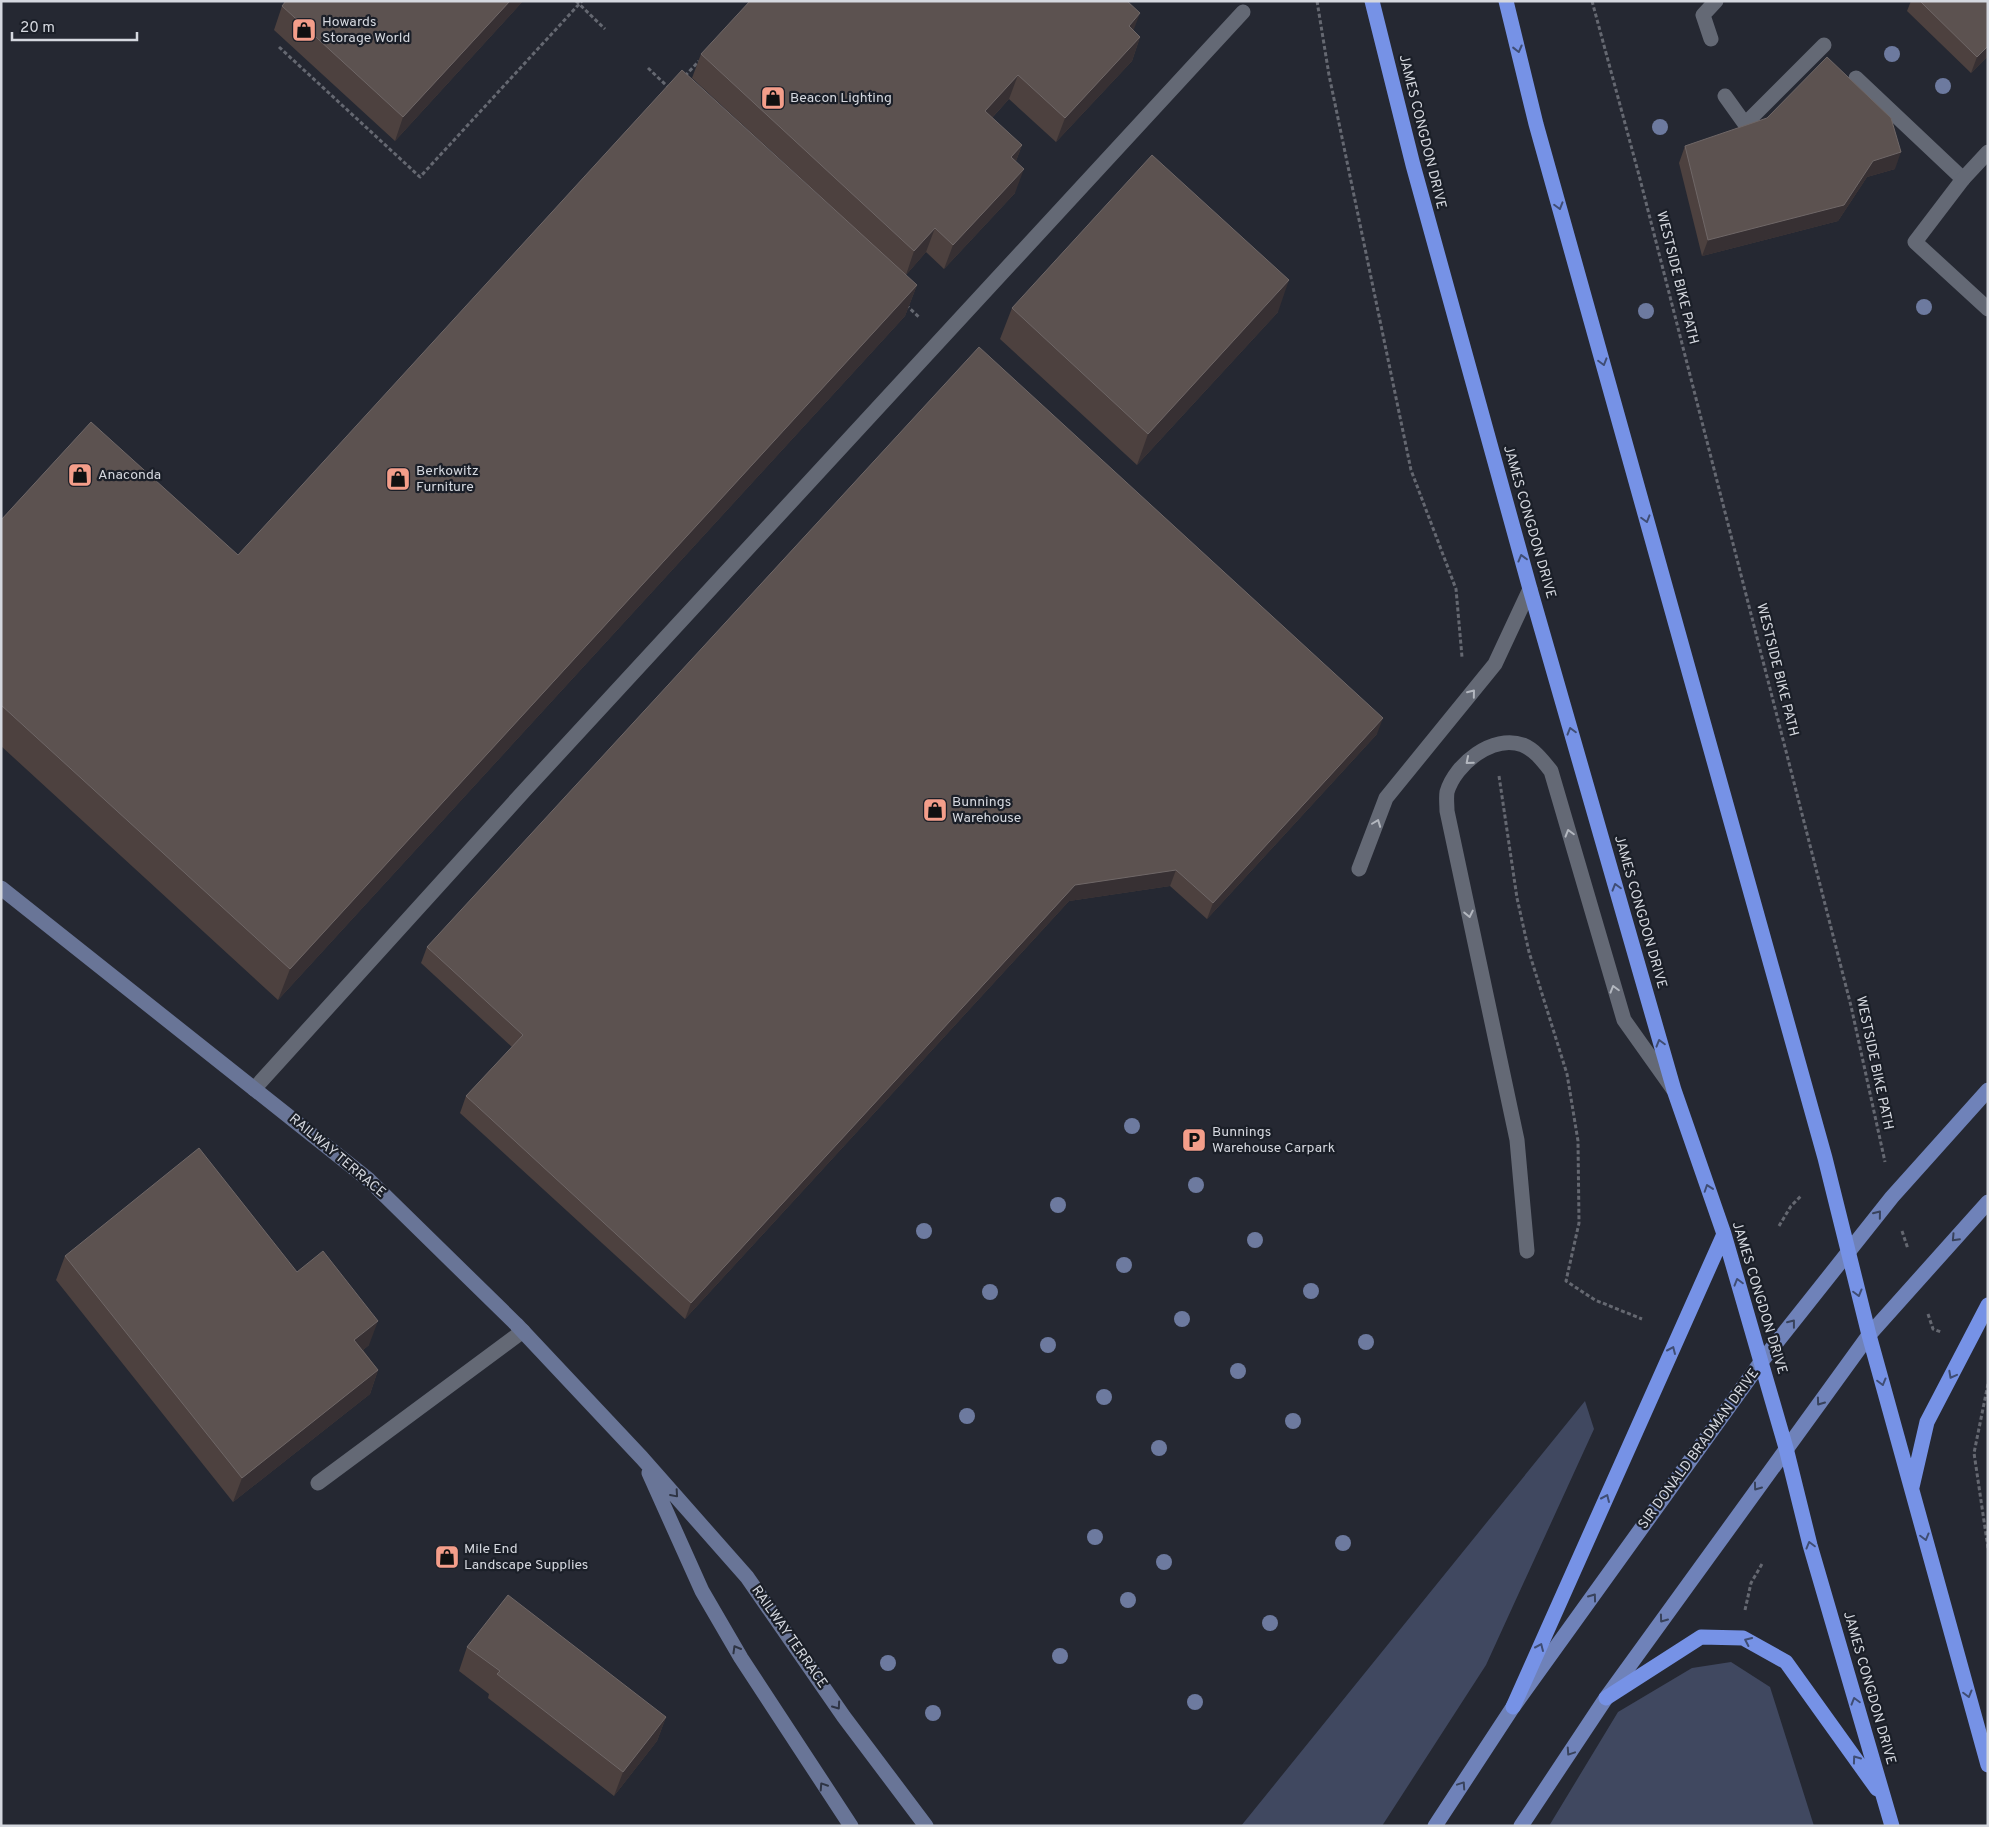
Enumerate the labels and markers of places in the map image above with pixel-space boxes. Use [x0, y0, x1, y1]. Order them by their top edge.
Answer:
place label: Howards Storage World [322, 14, 410, 47]
shop icon: Howards Storage World [291, 17, 317, 43]
shop icon: Beacon Lighting [760, 85, 786, 111]
place label: Beacon Lighting [790, 90, 892, 107]
shop icon: Anaconda [67, 462, 93, 488]
place label: Berkowitz Furniture [416, 463, 479, 496]
shop icon: Berkowitz Furniture [385, 466, 411, 492]
place label: Anaconda [98, 467, 161, 484]
place label: Bunnings Warehouse [952, 794, 1021, 827]
shop icon: Bunnings Warehouse [922, 797, 948, 823]
place label: Bunnings Warehouse Carpark [1212, 1124, 1335, 1157]
parking icon: Bunnings Warehouse Carpark [1181, 1127, 1207, 1153]
place label: Mile End Landscape Supplies [464, 1541, 588, 1574]
shop icon: Mile End Landscape Supplies [434, 1544, 460, 1570]

